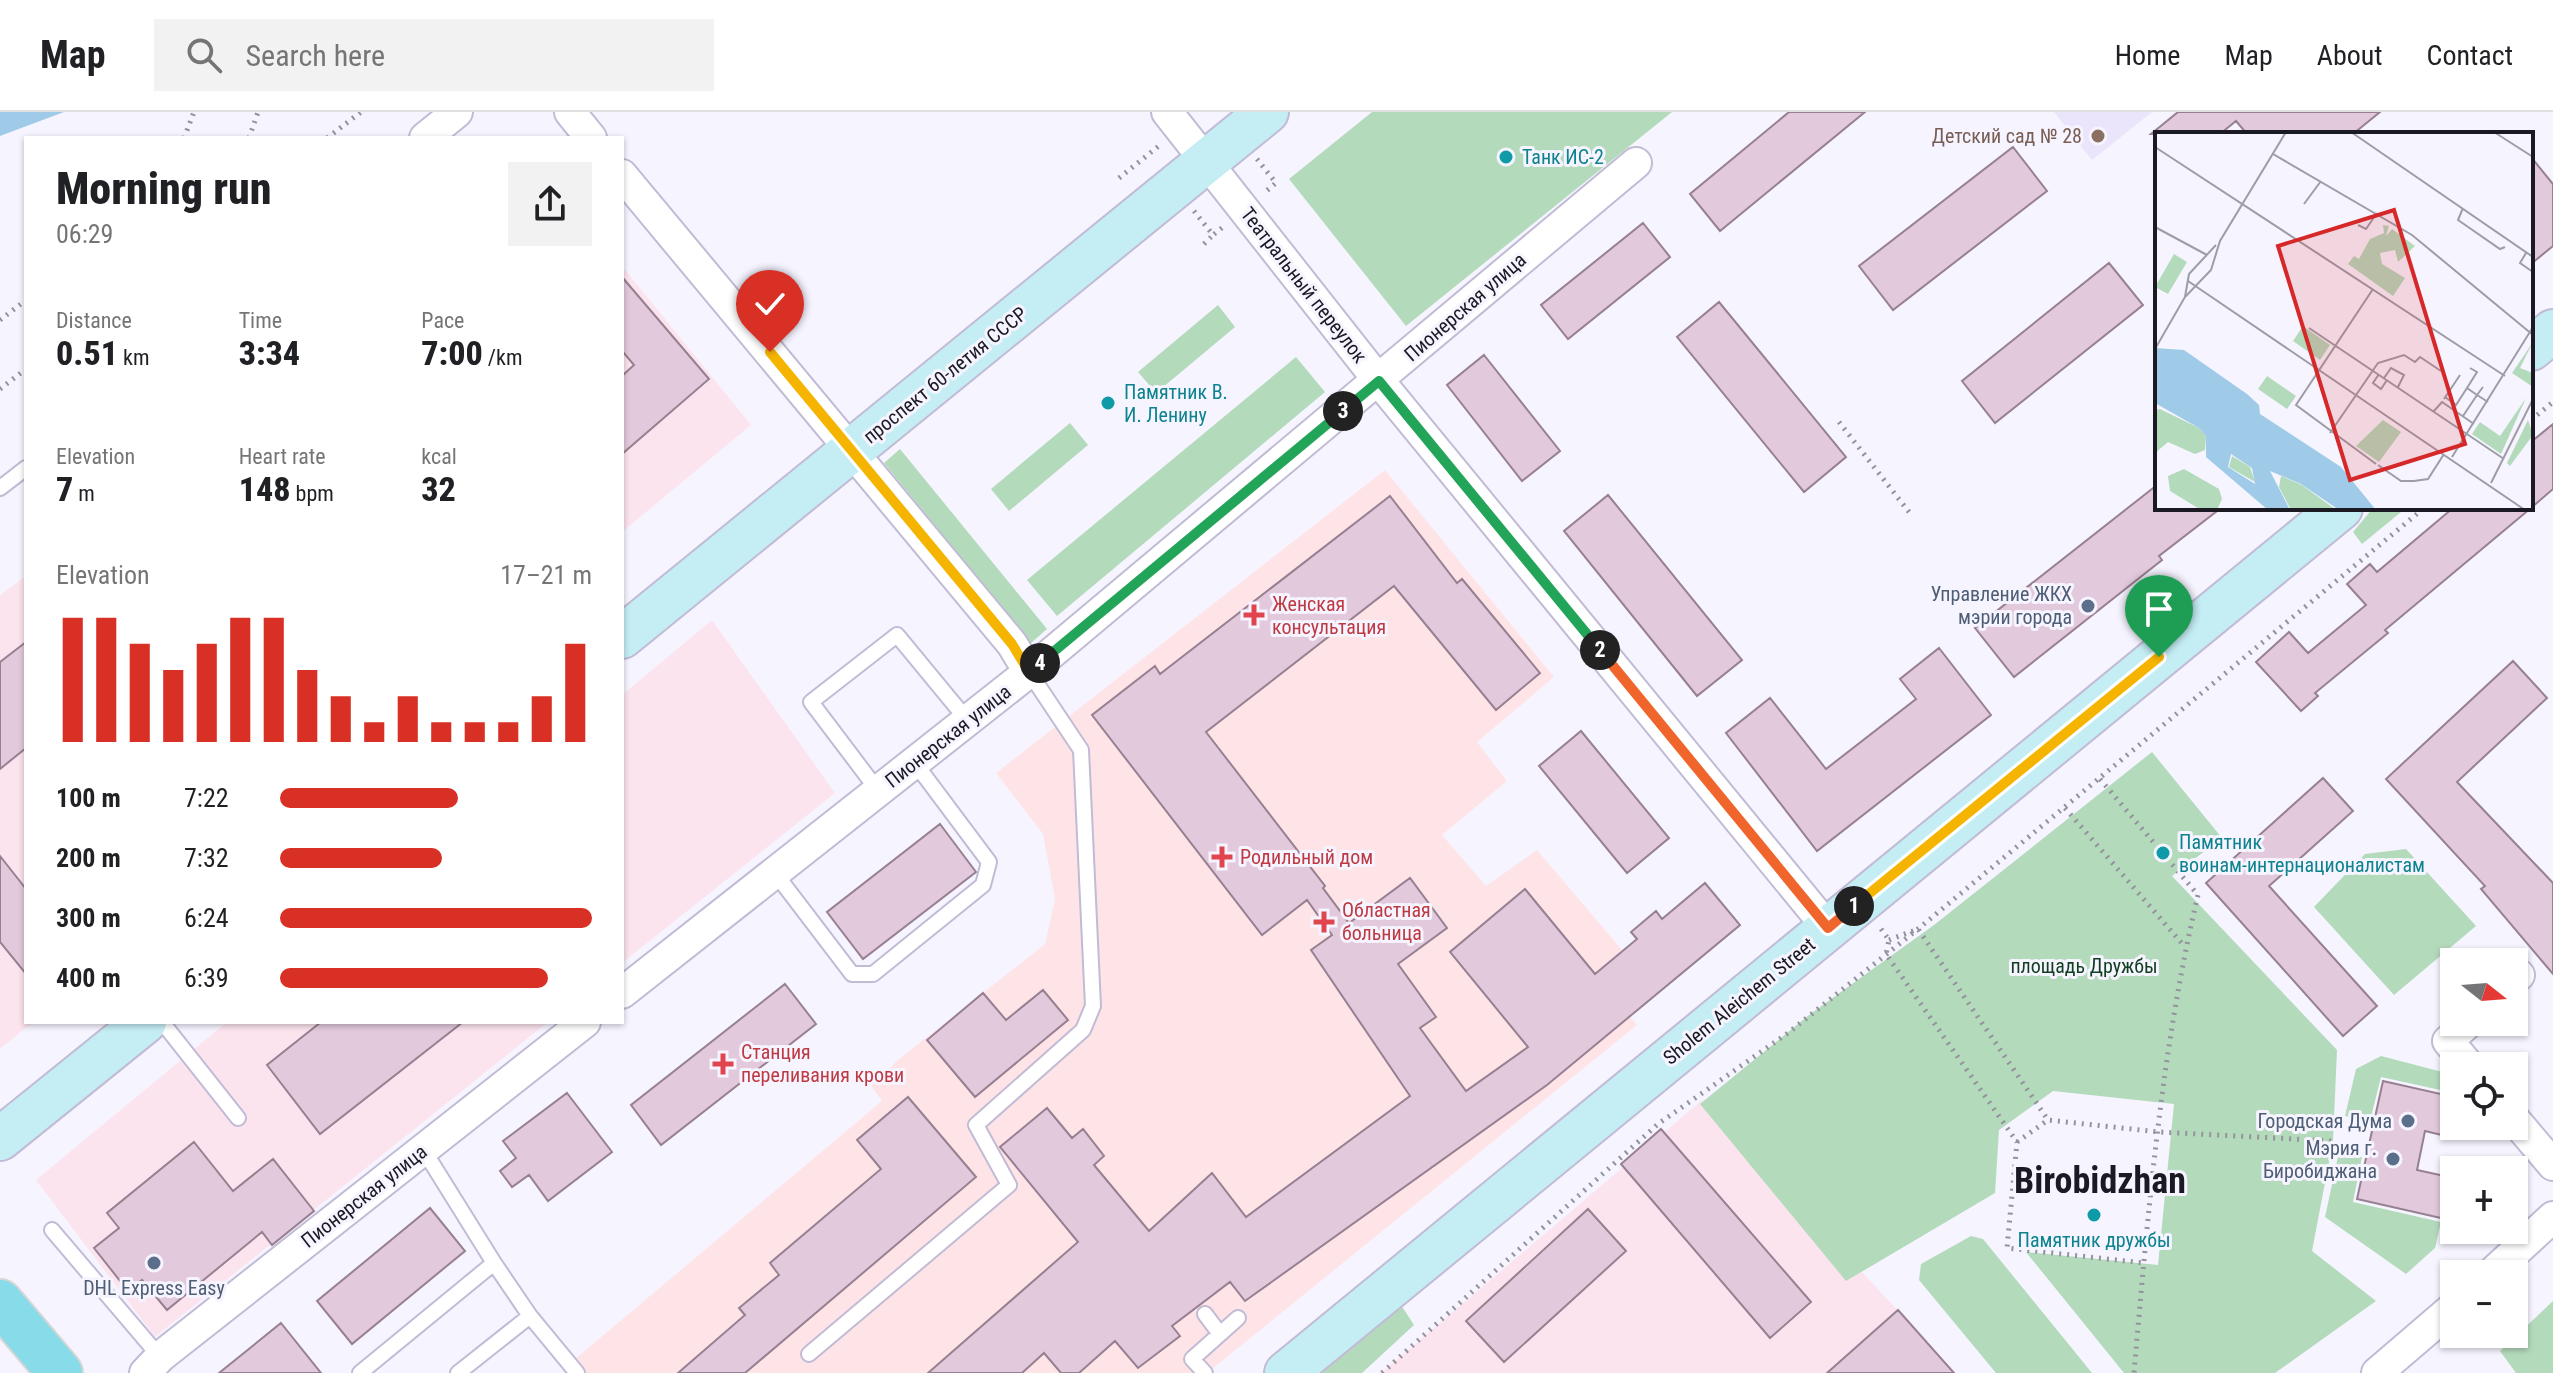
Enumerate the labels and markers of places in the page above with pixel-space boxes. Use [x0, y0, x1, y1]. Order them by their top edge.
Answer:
place label: Детский сад № 28 [1932, 124, 2082, 148]
marker: Детский сад № 28 [2089, 127, 2107, 145]
place label: Танк ИС-2 [1522, 145, 1604, 169]
marker: Танк ИС-2 [1497, 148, 1515, 166]
pin [736, 270, 804, 352]
place label: Памятник В. И. Ленину [1124, 380, 1228, 427]
pin: 3 [1323, 391, 1363, 431]
marker: Памятник В. И. Ленину [1099, 394, 1117, 412]
pin [2125, 575, 2193, 657]
place label: Управление ЖКХ мэрии города [1930, 582, 2072, 629]
place label: Женская консультация [1272, 592, 1386, 639]
marker: Управление ЖКХ мэрии города [2079, 597, 2097, 615]
marker: Женская консультация [1243, 604, 1265, 626]
pin: 2 [1580, 630, 1620, 670]
pin: 4 [1020, 643, 1060, 683]
place label: Памятник воинам-интернационалистам [2179, 830, 2425, 877]
marker: Памятник воинам-интернационалистам [2154, 844, 2172, 862]
place label: Родильный дом [1240, 845, 1373, 869]
marker: Родильный дом [1211, 846, 1233, 868]
pin: 1 [1834, 886, 1874, 926]
place label: Областная больница [1342, 898, 1431, 945]
marker: Областная больница [1313, 911, 1335, 933]
place label: Станция переливания крови [741, 1040, 904, 1087]
marker: Станция переливания крови [712, 1053, 734, 1075]
place label: Городская Дума [2257, 1109, 2392, 1133]
marker: Городская Дума [2399, 1112, 2417, 1130]
place label: Мэрия г. Биробиджана [2263, 1136, 2377, 1183]
marker: Мэрия г. Биробиджана [2384, 1150, 2402, 1168]
marker: Памятник дружбы [2085, 1206, 2103, 1224]
place label: Памятник дружбы [2018, 1228, 2171, 1252]
marker: DHL Express Easy [145, 1254, 163, 1272]
place label: DHL Express Easy [83, 1276, 225, 1300]

